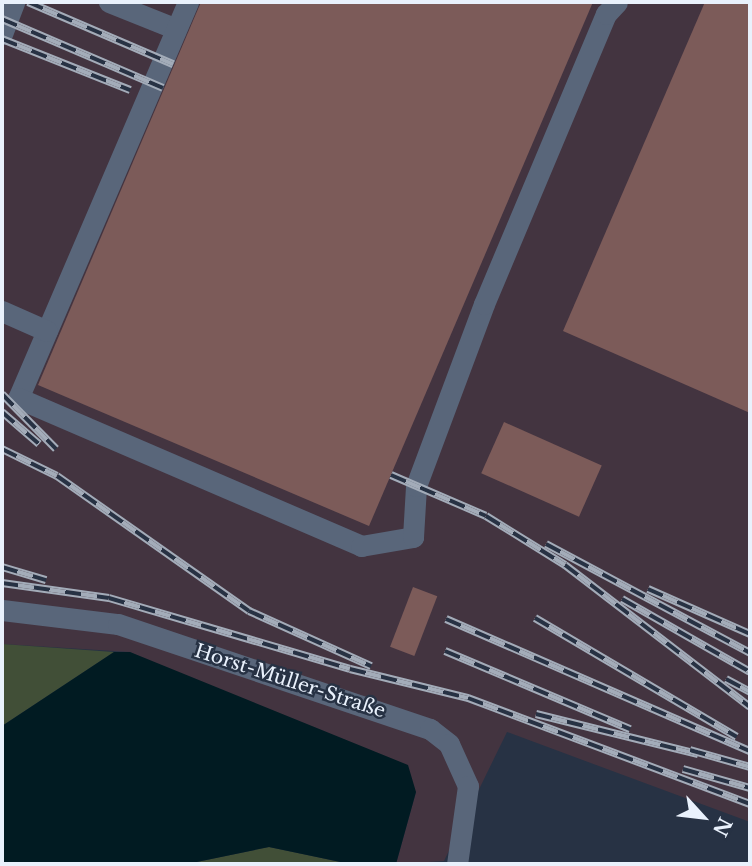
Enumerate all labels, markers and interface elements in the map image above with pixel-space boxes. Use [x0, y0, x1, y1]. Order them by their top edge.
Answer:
street label: Horst-Müller-Straße [192, 639, 388, 723]
north arrow [668, 782, 738, 852]
text: N [708, 814, 736, 840]

